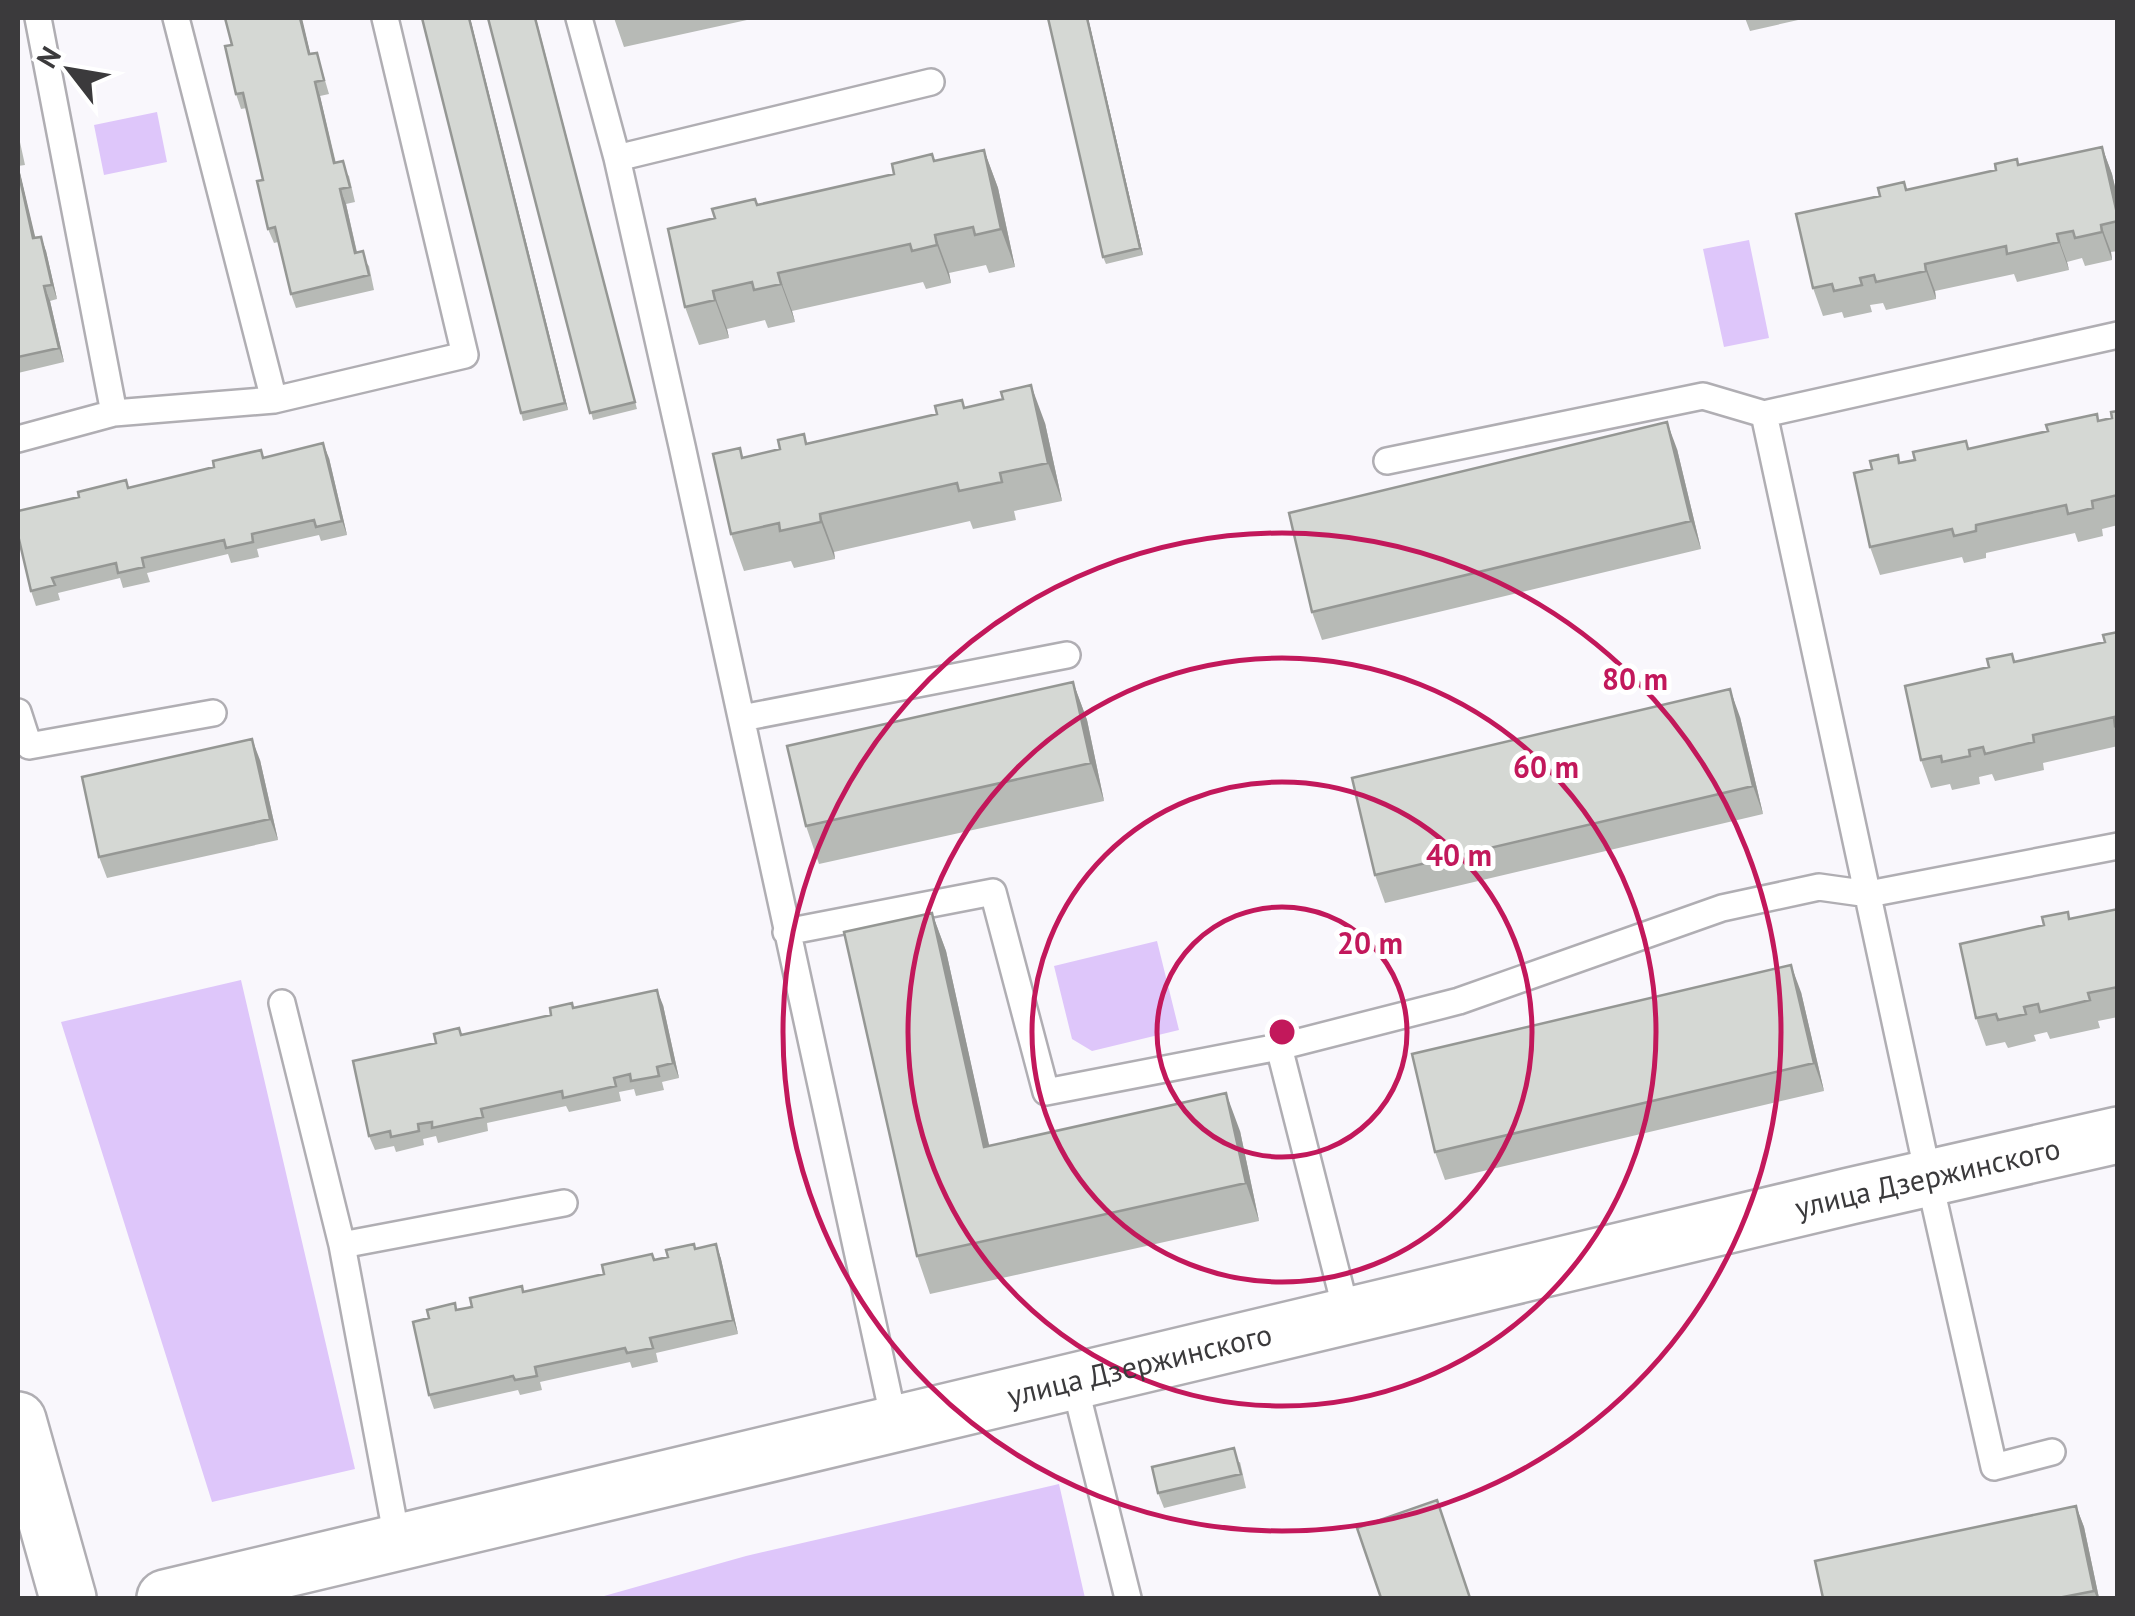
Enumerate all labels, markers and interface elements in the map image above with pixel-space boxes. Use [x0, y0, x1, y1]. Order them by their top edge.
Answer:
north arrow [20, 20, 120, 120]
text: N [28, 39, 69, 74]
text: 80 m [1602, 659, 1668, 698]
text: 60 m [1513, 747, 1579, 786]
text: 40 m [1426, 835, 1492, 874]
text: 20 m [1337, 923, 1403, 962]
centre of rings [1264, 1014, 1300, 1050]
street label: улица Дзержинского [1791, 1128, 2064, 1226]
street label: улица Дзержинского [1003, 1314, 1276, 1414]

